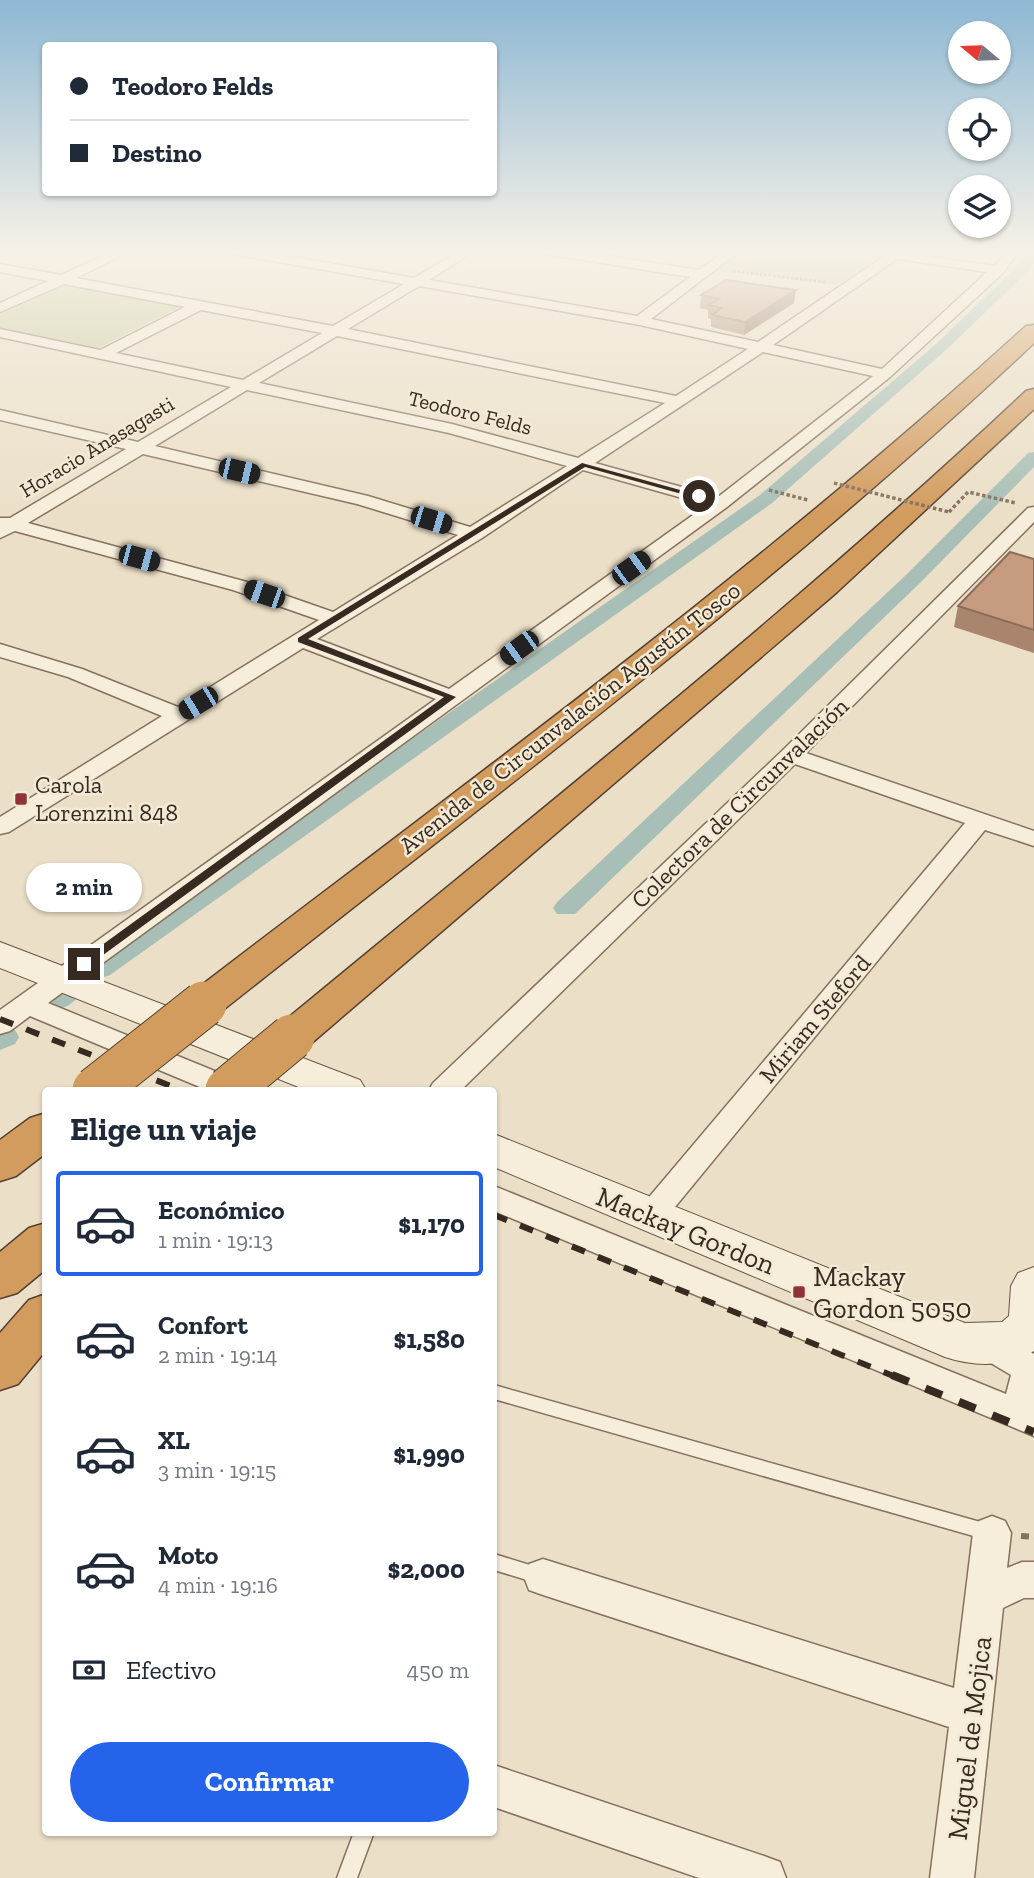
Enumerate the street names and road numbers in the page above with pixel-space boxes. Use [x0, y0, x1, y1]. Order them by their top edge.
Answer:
street label: Teodoro Felds [406, 385, 535, 440]
street label: Horacio Anasagasti [15, 391, 178, 502]
street label: Avenida de Circunvalación Agustín Tosco [393, 575, 746, 860]
street label: Colectora de Circunvalación [625, 691, 854, 914]
street label: Miriam Steford [753, 949, 877, 1089]
street label: Mackay Gordon [592, 1180, 780, 1281]
street label: Miguel de Mojica [941, 1634, 998, 1842]

